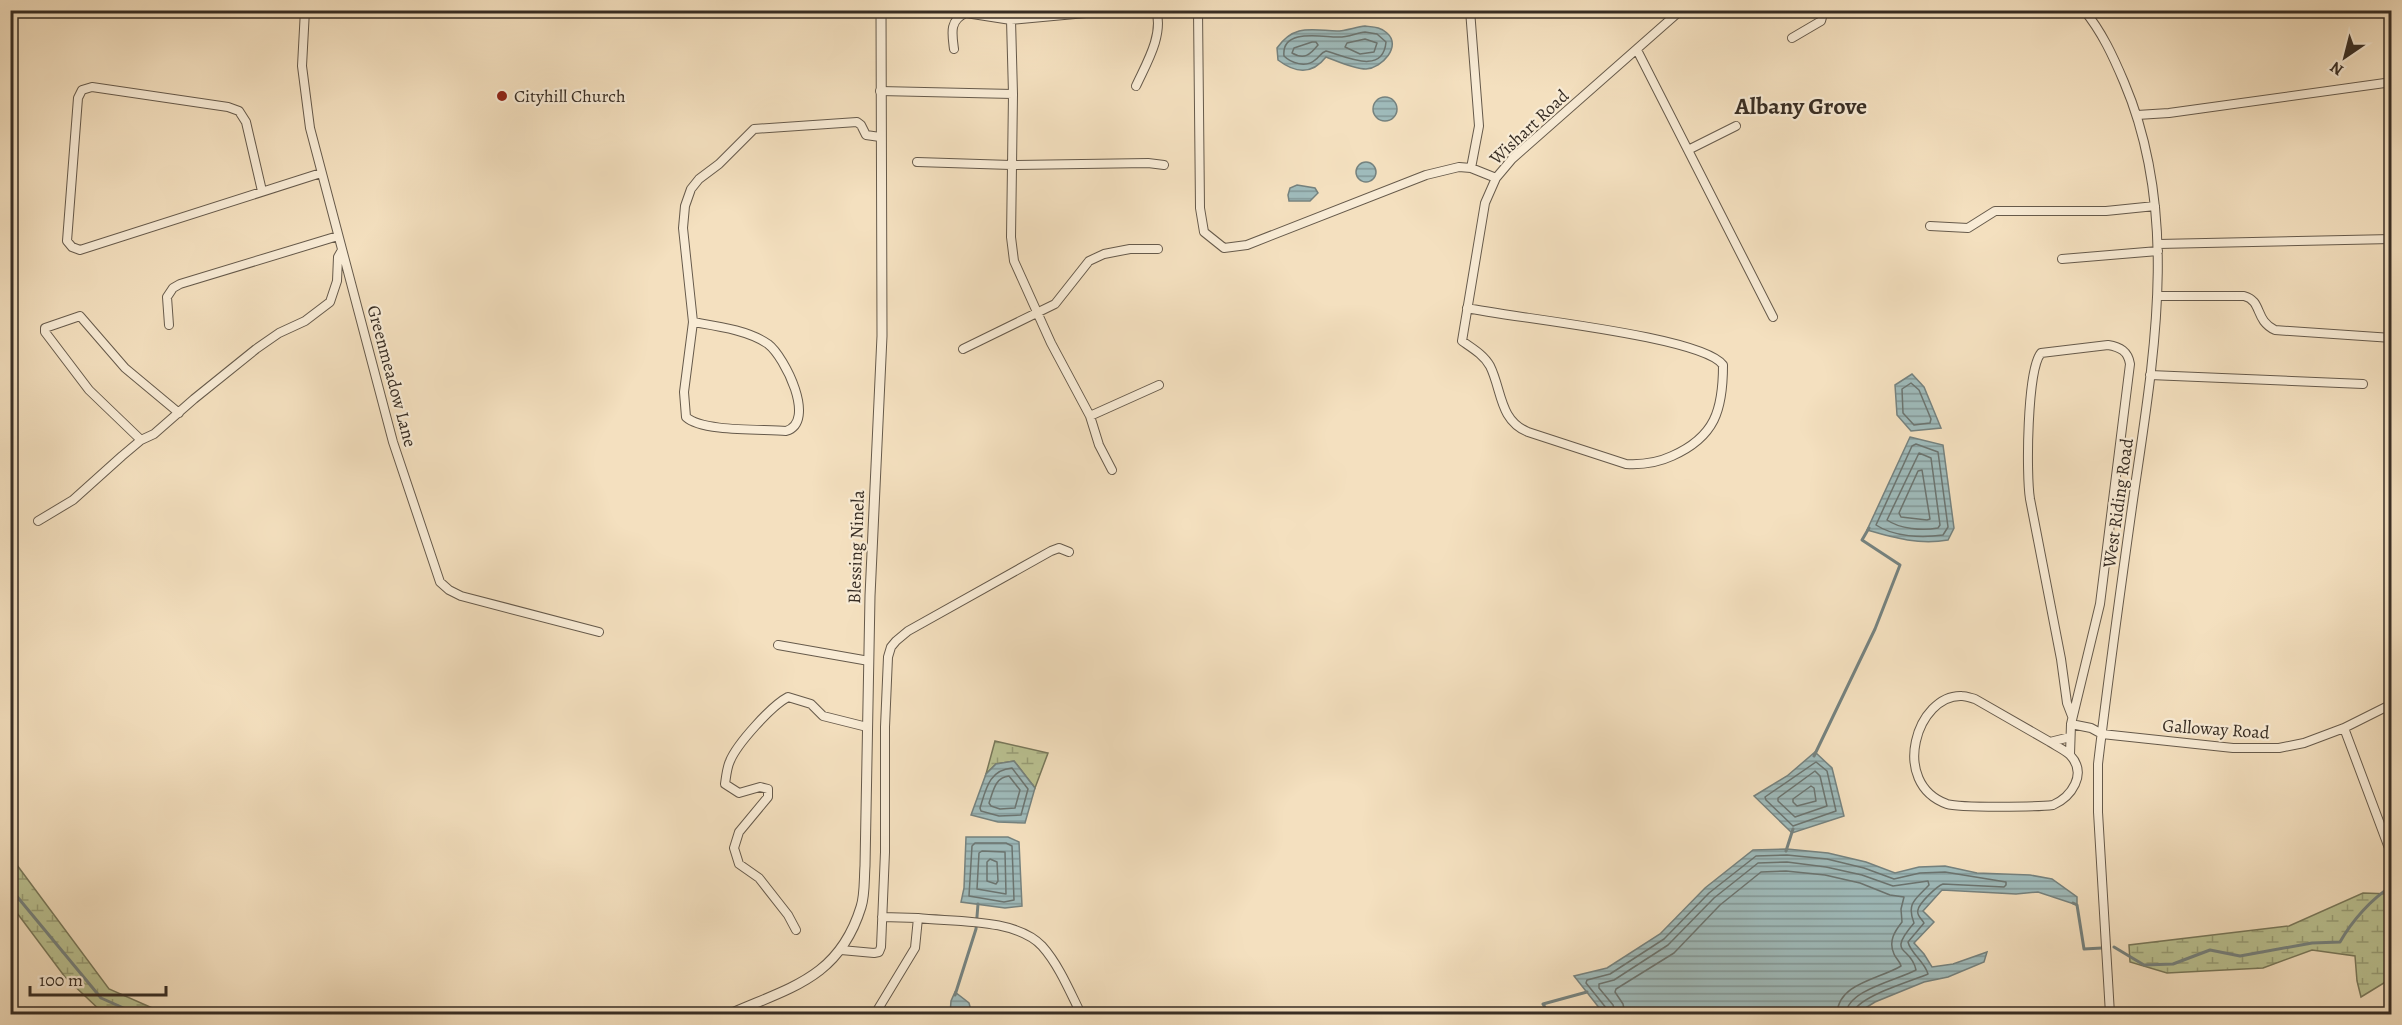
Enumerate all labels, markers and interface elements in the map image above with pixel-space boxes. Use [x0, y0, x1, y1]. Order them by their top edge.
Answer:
north arrow [2315, 27, 2375, 87]
text: N [2326, 56, 2348, 81]
place label: Cityhill Church [514, 84, 626, 108]
street label: Wishart Road [1483, 84, 1574, 171]
marker: Cityhill Church [495, 89, 509, 103]
district label: Albany Grove [1734, 90, 1867, 122]
street label: Greenmeadow Lane [362, 302, 422, 450]
street label: West Riding Road [2097, 436, 2139, 570]
street label: Blessing Ninela [842, 489, 870, 604]
street label: Galloway Road [2162, 713, 2271, 745]
scale bar [30, 959, 166, 997]
text: 100 m [39, 968, 83, 992]

